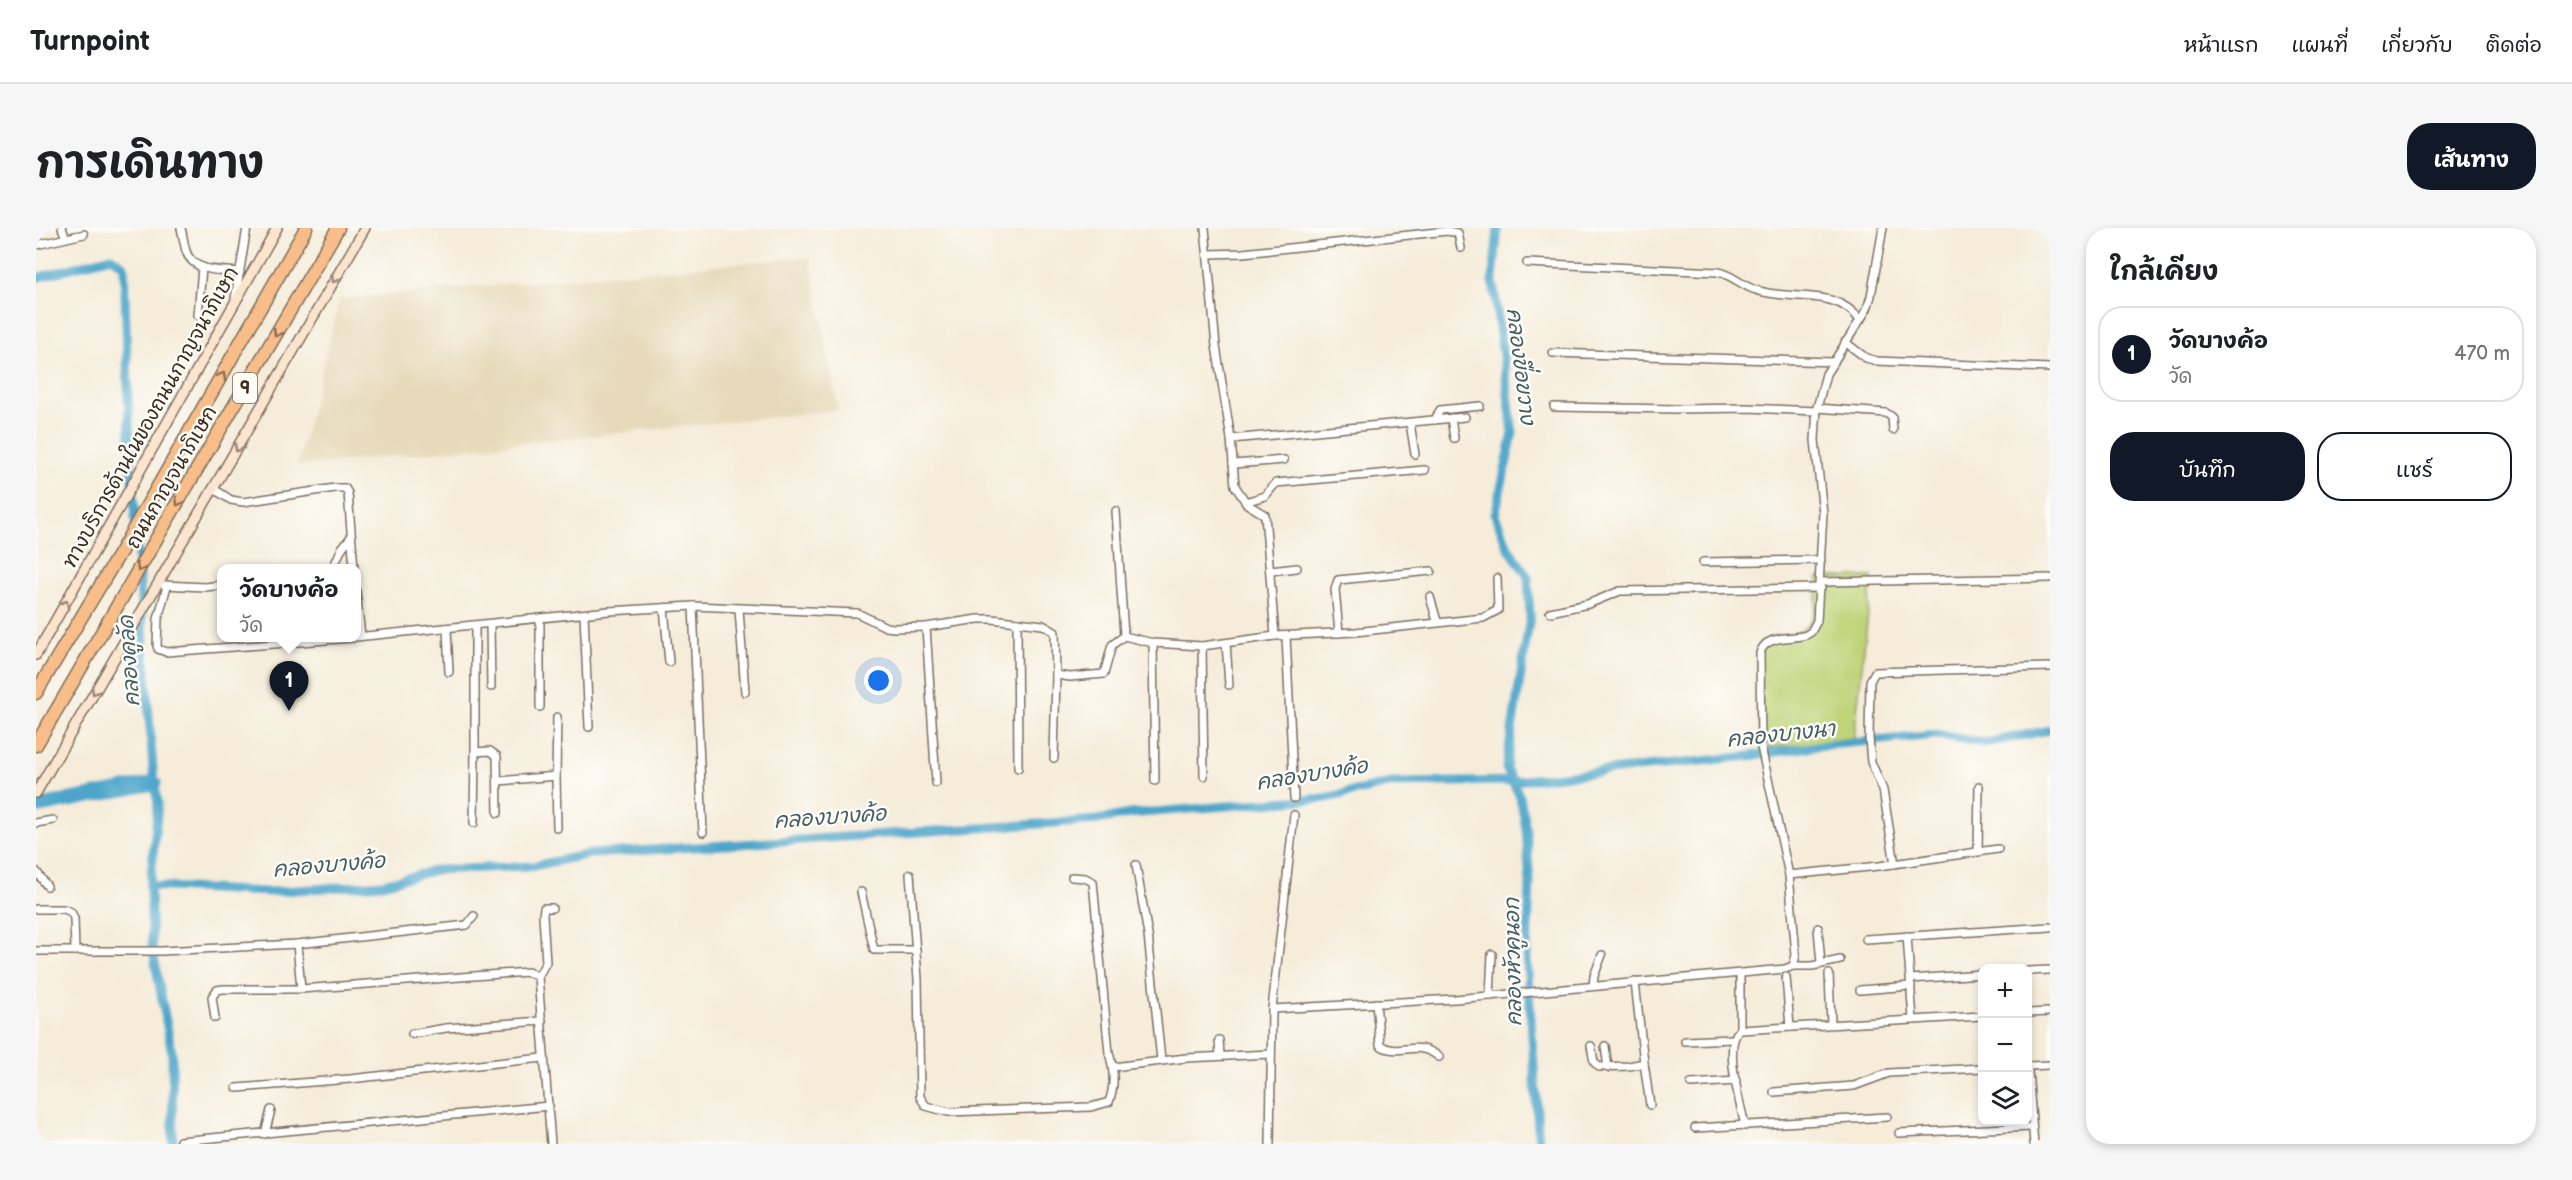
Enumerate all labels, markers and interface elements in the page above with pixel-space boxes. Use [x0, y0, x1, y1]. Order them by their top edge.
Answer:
text: Turnpoint [30, 25, 150, 58]
text: หน้าแรก [2184, 33, 2259, 58]
text: แผนที่ [2292, 33, 2348, 58]
text: เกี่ยวกับ [2381, 33, 2453, 58]
text: ติดต่อ [2486, 33, 2542, 58]
button: เส้นทาง [2407, 123, 2536, 190]
text: การเดินทาง [36, 139, 264, 190]
text: ใกล้เคียง [2110, 257, 2218, 288]
street label: ทางบริการด้านในของถนนกาญจนาภิเษก [57, 262, 243, 572]
one-way arrow [331, 273, 343, 283]
water label: คลองขื่อขวาง [1501, 306, 1547, 428]
one-way arrow [273, 327, 284, 337]
text: วัดบางค้อ [2169, 328, 2268, 355]
text: 1 [2127, 342, 2136, 366]
text: 470 m [2454, 342, 2510, 366]
text: วัด [2169, 365, 2192, 389]
one-way arrow [215, 371, 226, 382]
road number: 9 [233, 373, 257, 403]
street label: ถนนกาญจนาภิเษก [120, 401, 222, 553]
button: บันทึก [2110, 432, 2305, 501]
button: แชร์ [2317, 432, 2512, 501]
one-way arrow [234, 441, 245, 452]
one-way arrow [175, 496, 186, 506]
one-way arrow [136, 562, 148, 572]
popup [217, 564, 361, 642]
text: วัดบางค้อ [240, 577, 338, 604]
one-way arrow [58, 600, 69, 610]
water label: คลองคูลัด [114, 613, 148, 707]
text: วัด [240, 614, 263, 638]
pin: 1 [270, 662, 308, 711]
your location [864, 666, 893, 695]
one-way arrow [91, 685, 103, 695]
water label: คลองบางนา [1726, 716, 1838, 753]
water label: คลองบางค้อ [1254, 752, 1371, 796]
water label: คลองบางค้อ [773, 800, 889, 834]
water label: คลองบางค้อ [272, 847, 388, 883]
water label: คลองหัวคูนอก [1500, 896, 1530, 1026]
map controls [1978, 964, 2032, 1126]
button: + [1978, 964, 2032, 1018]
button: − [1978, 1018, 2032, 1072]
button: layers [1978, 1072, 2032, 1126]

